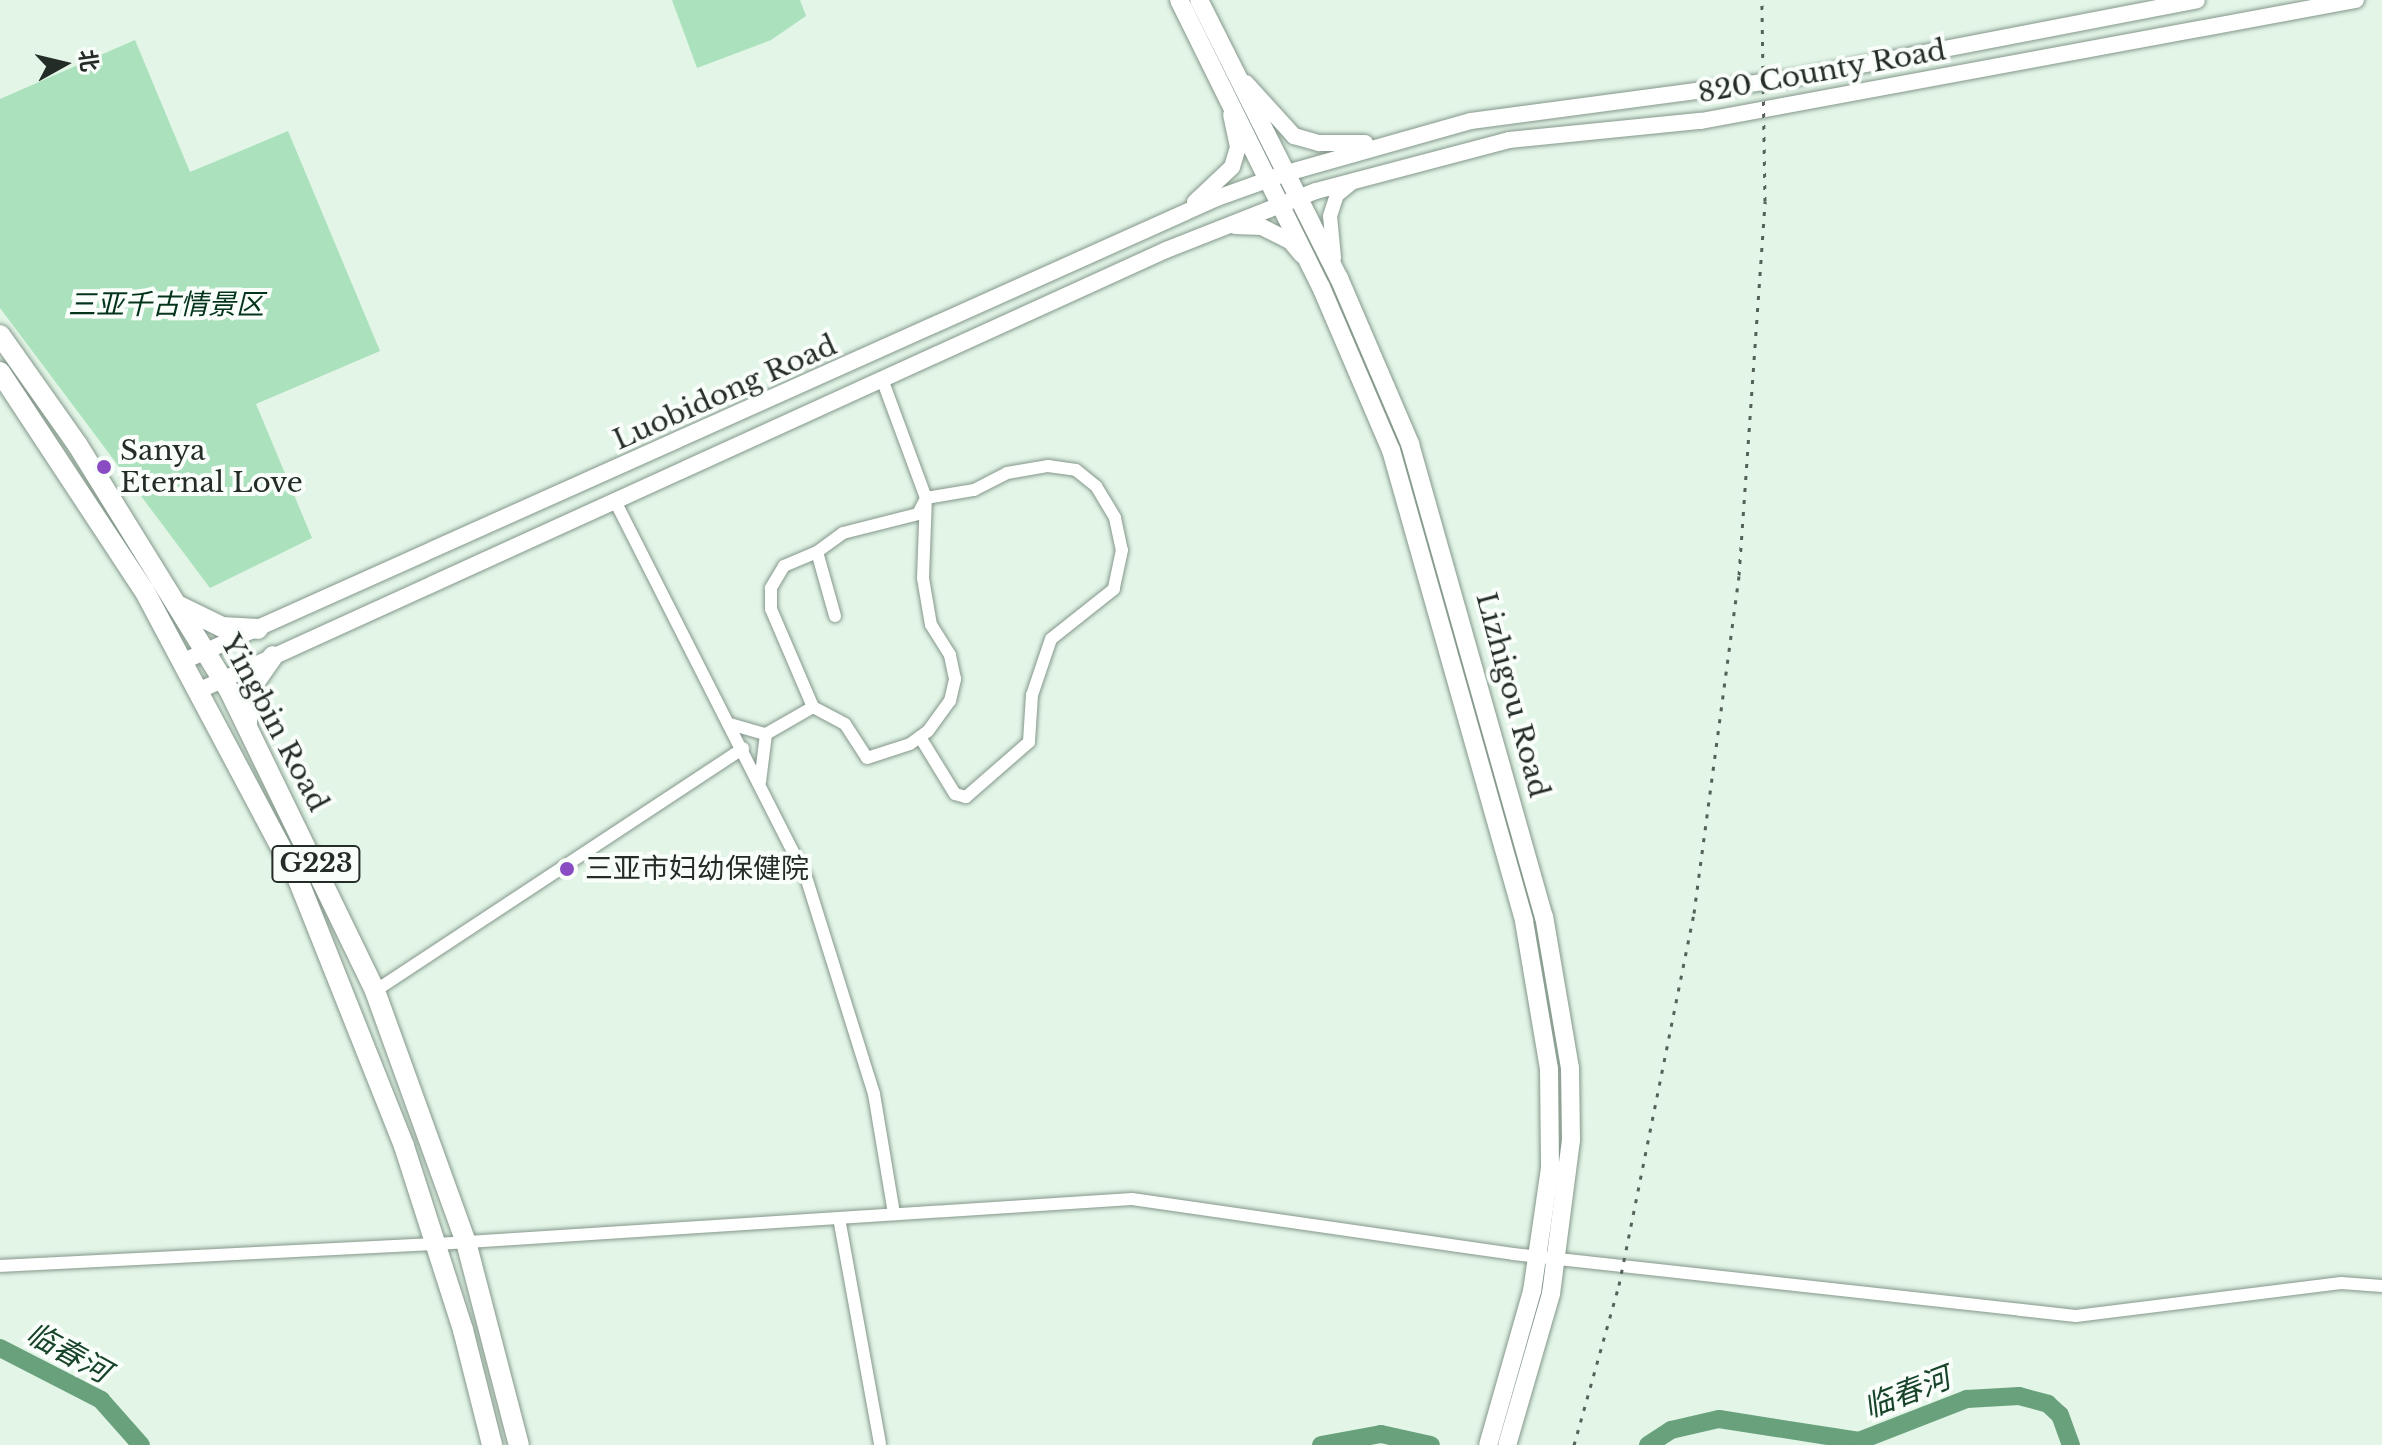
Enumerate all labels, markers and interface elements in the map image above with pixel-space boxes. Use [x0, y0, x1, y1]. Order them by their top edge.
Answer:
north arrow [24, 24, 104, 104]
street label: 820 County Road [1695, 34, 1949, 110]
text: 北 [73, 48, 103, 73]
park label: 三亚千古情景区 [68, 288, 264, 322]
street label: Luobidong Road [608, 329, 842, 457]
place label: Sanya Eternal Love [120, 434, 303, 500]
marker: Sanya Eternal Love [95, 458, 113, 476]
street label: Lizhigou Road [1469, 589, 1555, 801]
street label: Yingbin Road [213, 629, 335, 817]
road number: G223 [270, 842, 362, 886]
place label: 三亚市妇幼保健院 [585, 852, 809, 886]
marker: 三亚市妇幼保健院 [556, 858, 578, 880]
water label: 临春河 [20, 1315, 116, 1391]
water label: 临春河 [1859, 1360, 1955, 1426]

